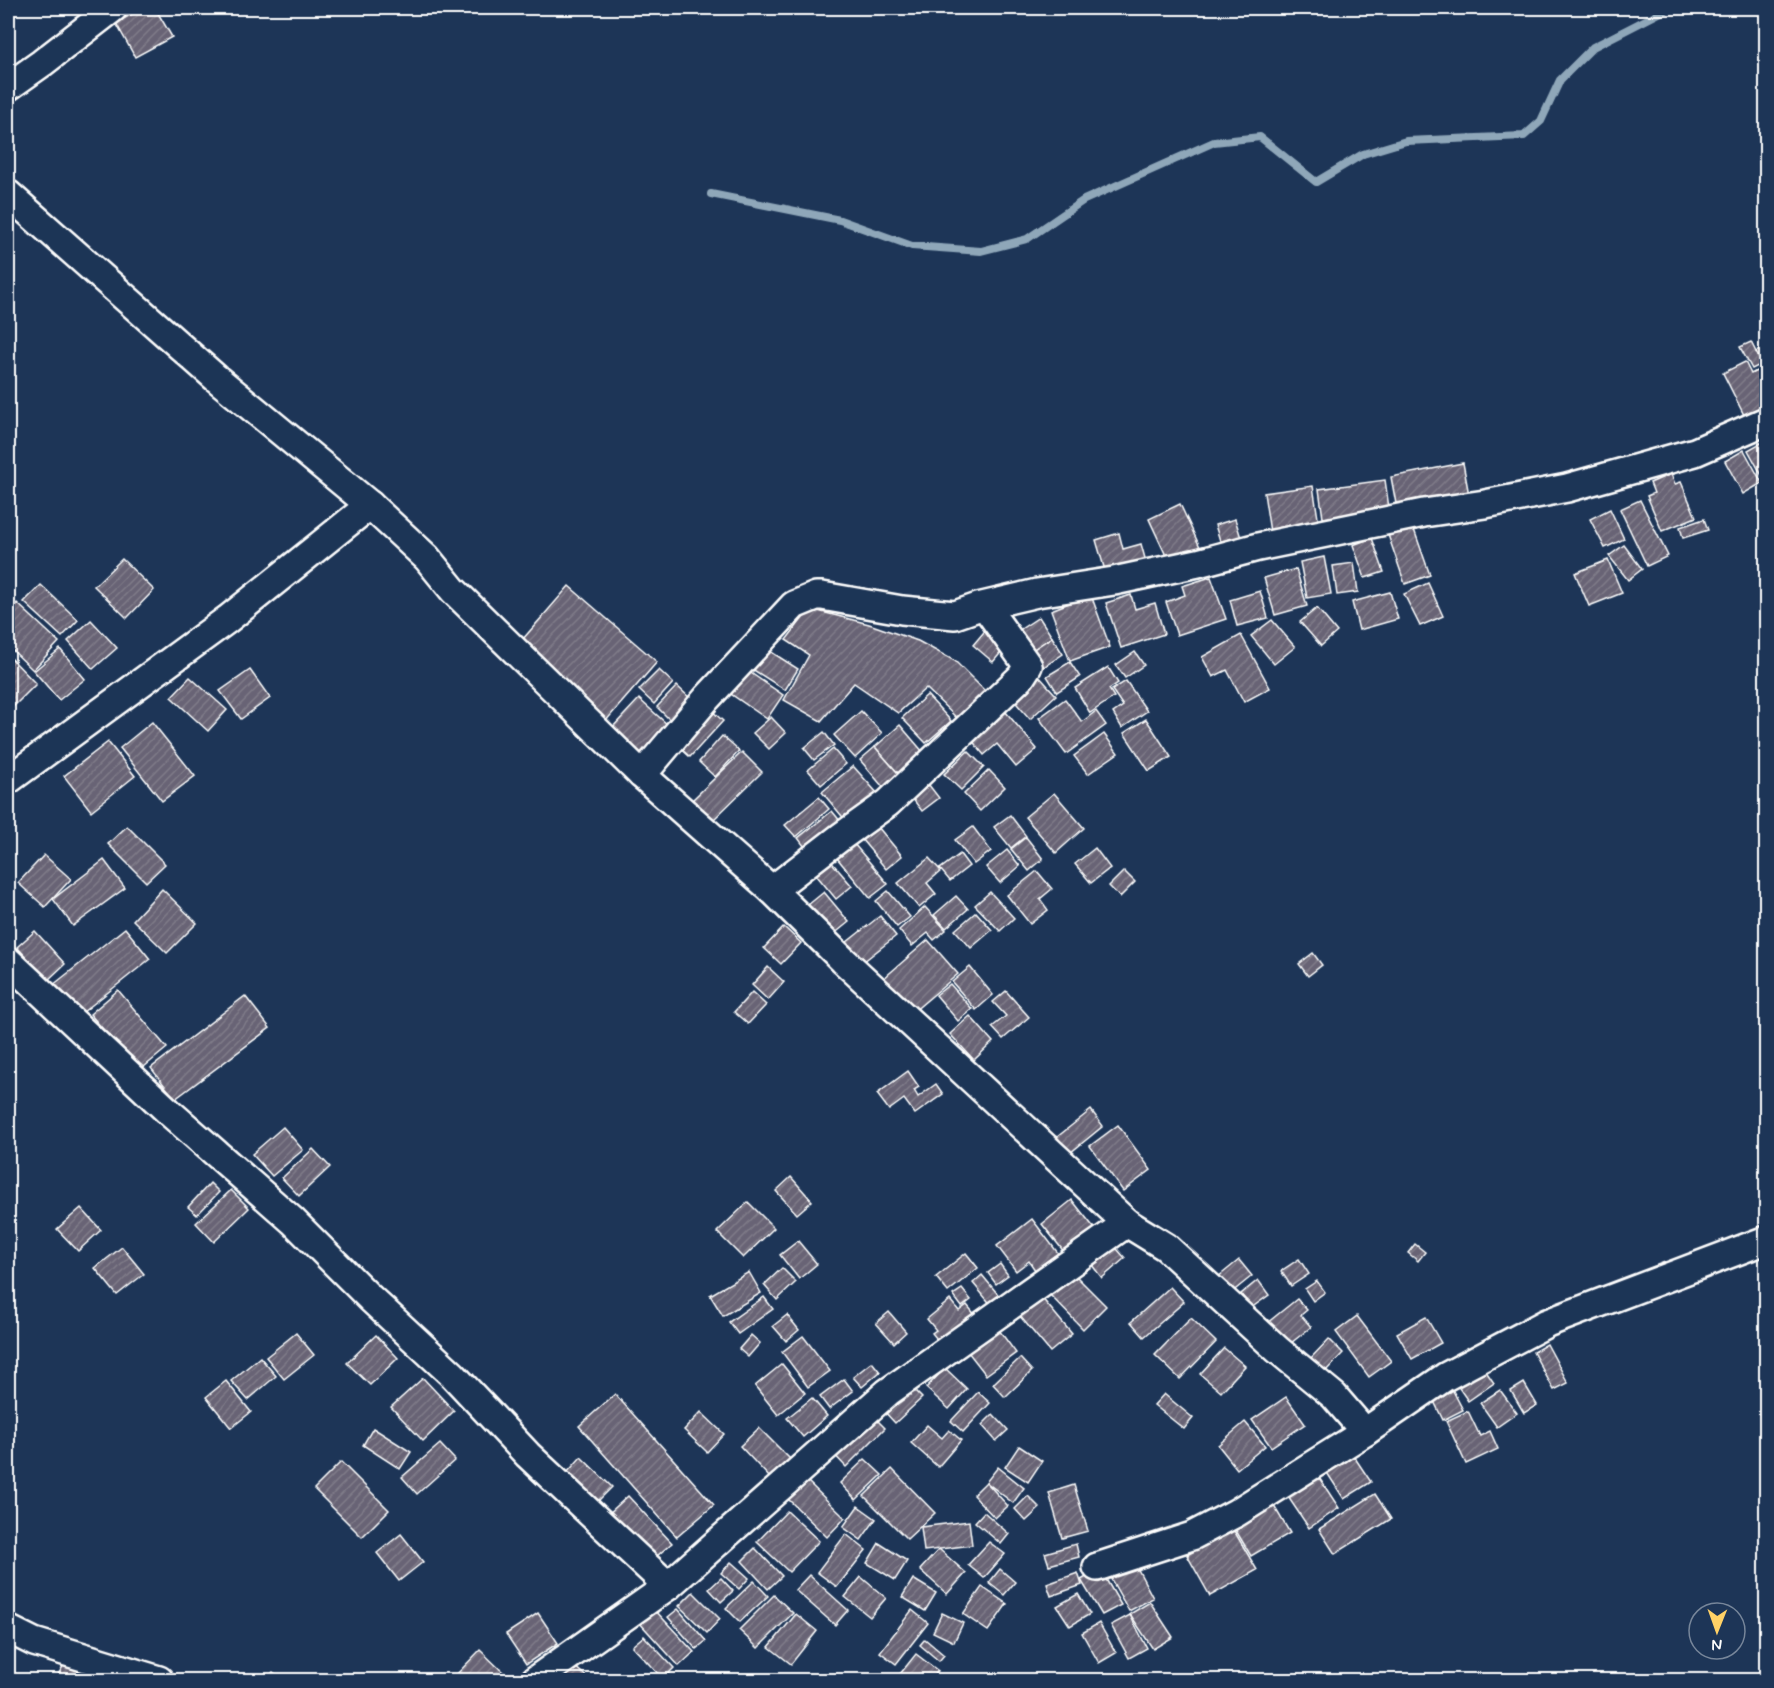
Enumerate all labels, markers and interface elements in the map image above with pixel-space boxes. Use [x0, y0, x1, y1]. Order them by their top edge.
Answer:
north arrow [1687, 1601, 1747, 1661]
text: N [1711, 1634, 1722, 1655]

